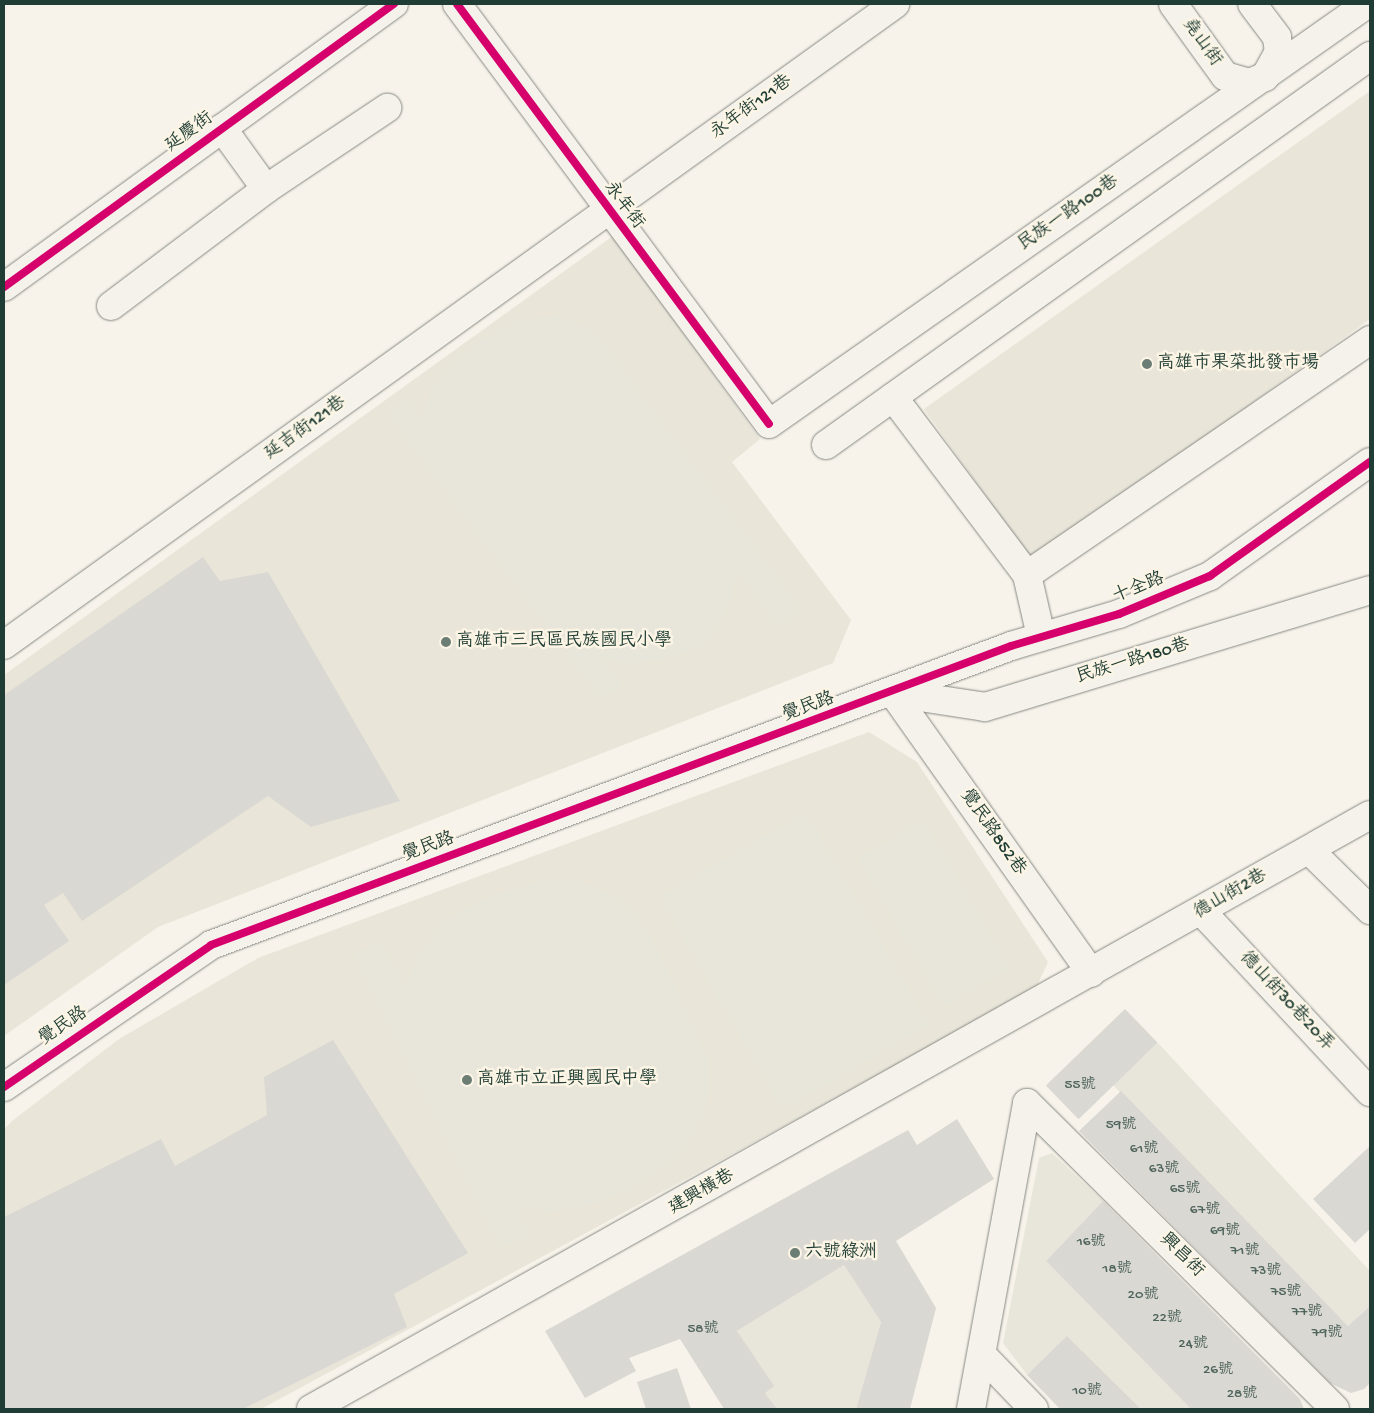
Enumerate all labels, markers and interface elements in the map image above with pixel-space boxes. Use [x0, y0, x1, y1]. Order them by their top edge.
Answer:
street label: 堯山街 [1176, 15, 1226, 71]
street label: 永年街121巷 [707, 71, 797, 145]
street label: 延慶街 [162, 108, 218, 158]
street label: 民族一路100巷 [1015, 171, 1123, 257]
street label: 永年街 [598, 178, 648, 234]
place label: 高雄市果菜批發市場 [1157, 353, 1319, 375]
marker: 高雄市果菜批發市場 [1141, 358, 1153, 370]
street label: 延吉街121巷 [261, 392, 351, 466]
street label: 十全路 [1110, 569, 1168, 609]
place label: 高雄市三民區民族國民小學 [456, 631, 672, 653]
street label: 民族一路180巷 [1074, 635, 1192, 689]
marker: 高雄市三民區民族國民小學 [440, 636, 452, 648]
street label: 覺民路 [780, 689, 838, 727]
street label: 覺民路852巷 [954, 786, 1030, 880]
street label: 覺民路 [400, 829, 458, 867]
street label: 德山街2巷 [1191, 865, 1271, 925]
street label: 德山街30巷20弄 [1234, 948, 1338, 1056]
street label: 覺民路 [36, 1003, 92, 1051]
place label: 高雄市立正興國民中學 [477, 1069, 657, 1091]
marker: 高雄市立正興國民中學 [461, 1074, 473, 1086]
house number: 55號 [1065, 1077, 1095, 1095]
house number: 59號 [1106, 1117, 1136, 1135]
house number: 61號 [1130, 1141, 1158, 1159]
house number: 63號 [1149, 1161, 1179, 1179]
street label: 建興橫巷 [665, 1166, 739, 1220]
house number: 65號 [1170, 1181, 1200, 1199]
house number: 67號 [1190, 1202, 1220, 1220]
house number: 69號 [1210, 1223, 1240, 1241]
street label: 興昌街 [1154, 1229, 1208, 1283]
house number: 16號 [1077, 1234, 1105, 1252]
place label: 六號綠洲 [805, 1242, 877, 1264]
house number: 71號 [1231, 1243, 1259, 1261]
marker: 六號綠洲 [789, 1247, 801, 1259]
house number: 18號 [1102, 1261, 1132, 1279]
house number: 73號 [1251, 1263, 1281, 1281]
house number: 75號 [1271, 1284, 1301, 1302]
house number: 20號 [1128, 1287, 1158, 1305]
house number: 77號 [1292, 1304, 1322, 1322]
house number: 22號 [1152, 1310, 1182, 1328]
house number: 58號 [687, 1321, 719, 1339]
house number: 79號 [1312, 1325, 1342, 1343]
house number: 24號 [1178, 1336, 1208, 1354]
house number: 26號 [1203, 1362, 1233, 1380]
house number: 10號 [1072, 1383, 1102, 1401]
house number: 28號 [1227, 1386, 1257, 1404]

